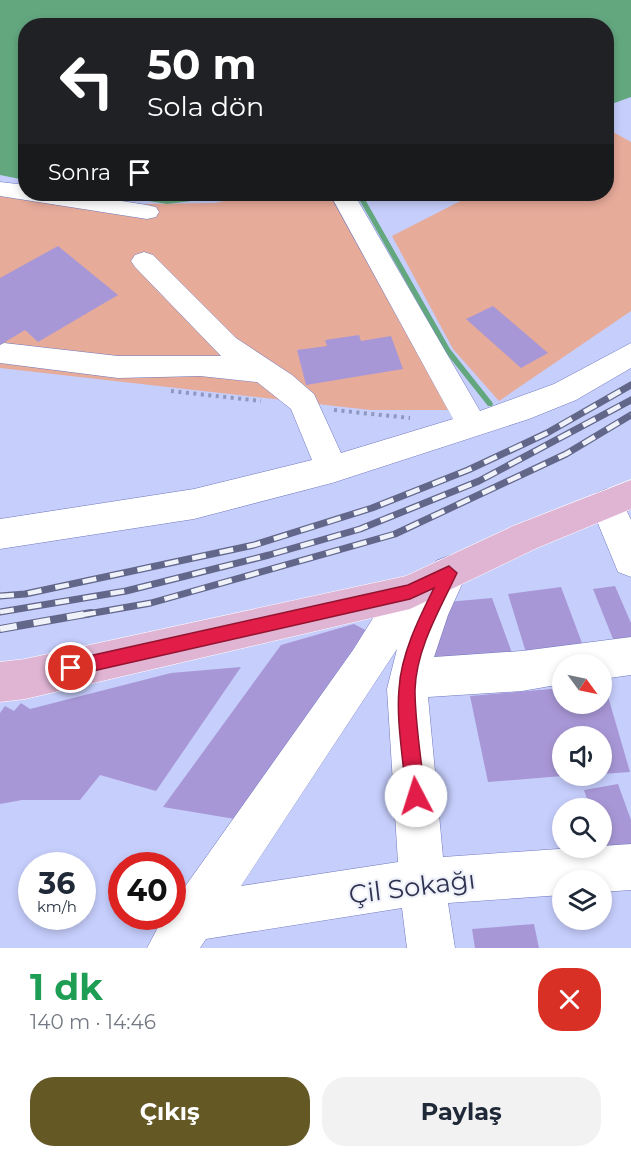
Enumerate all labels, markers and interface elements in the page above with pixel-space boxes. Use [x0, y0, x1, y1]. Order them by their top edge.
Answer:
text: 50 m [147, 38, 256, 90]
icon: left [48, 42, 126, 120]
text: Sola dön [147, 90, 264, 123]
icon: arrive [123, 156, 156, 189]
text: Sonra [48, 159, 111, 186]
pin [45, 642, 96, 693]
icon: arrive [54, 651, 87, 684]
north arrow [552, 654, 612, 714]
map controls [552, 654, 612, 930]
button: sound [552, 726, 612, 786]
position arrow [384, 764, 448, 828]
button: search [552, 798, 612, 858]
speed limit sign: 40 [108, 852, 186, 930]
street label: Çil Sokağı [347, 863, 477, 911]
text: 36 [39, 865, 75, 902]
button: layers [552, 870, 612, 930]
text: km/h [37, 897, 77, 916]
text: 1 dk [30, 965, 103, 1009]
button: close [538, 968, 601, 1031]
text: 140 m · 14:46 [30, 1010, 156, 1034]
button: Çıkış [30, 1077, 310, 1146]
button: Paylaş [322, 1077, 601, 1146]

